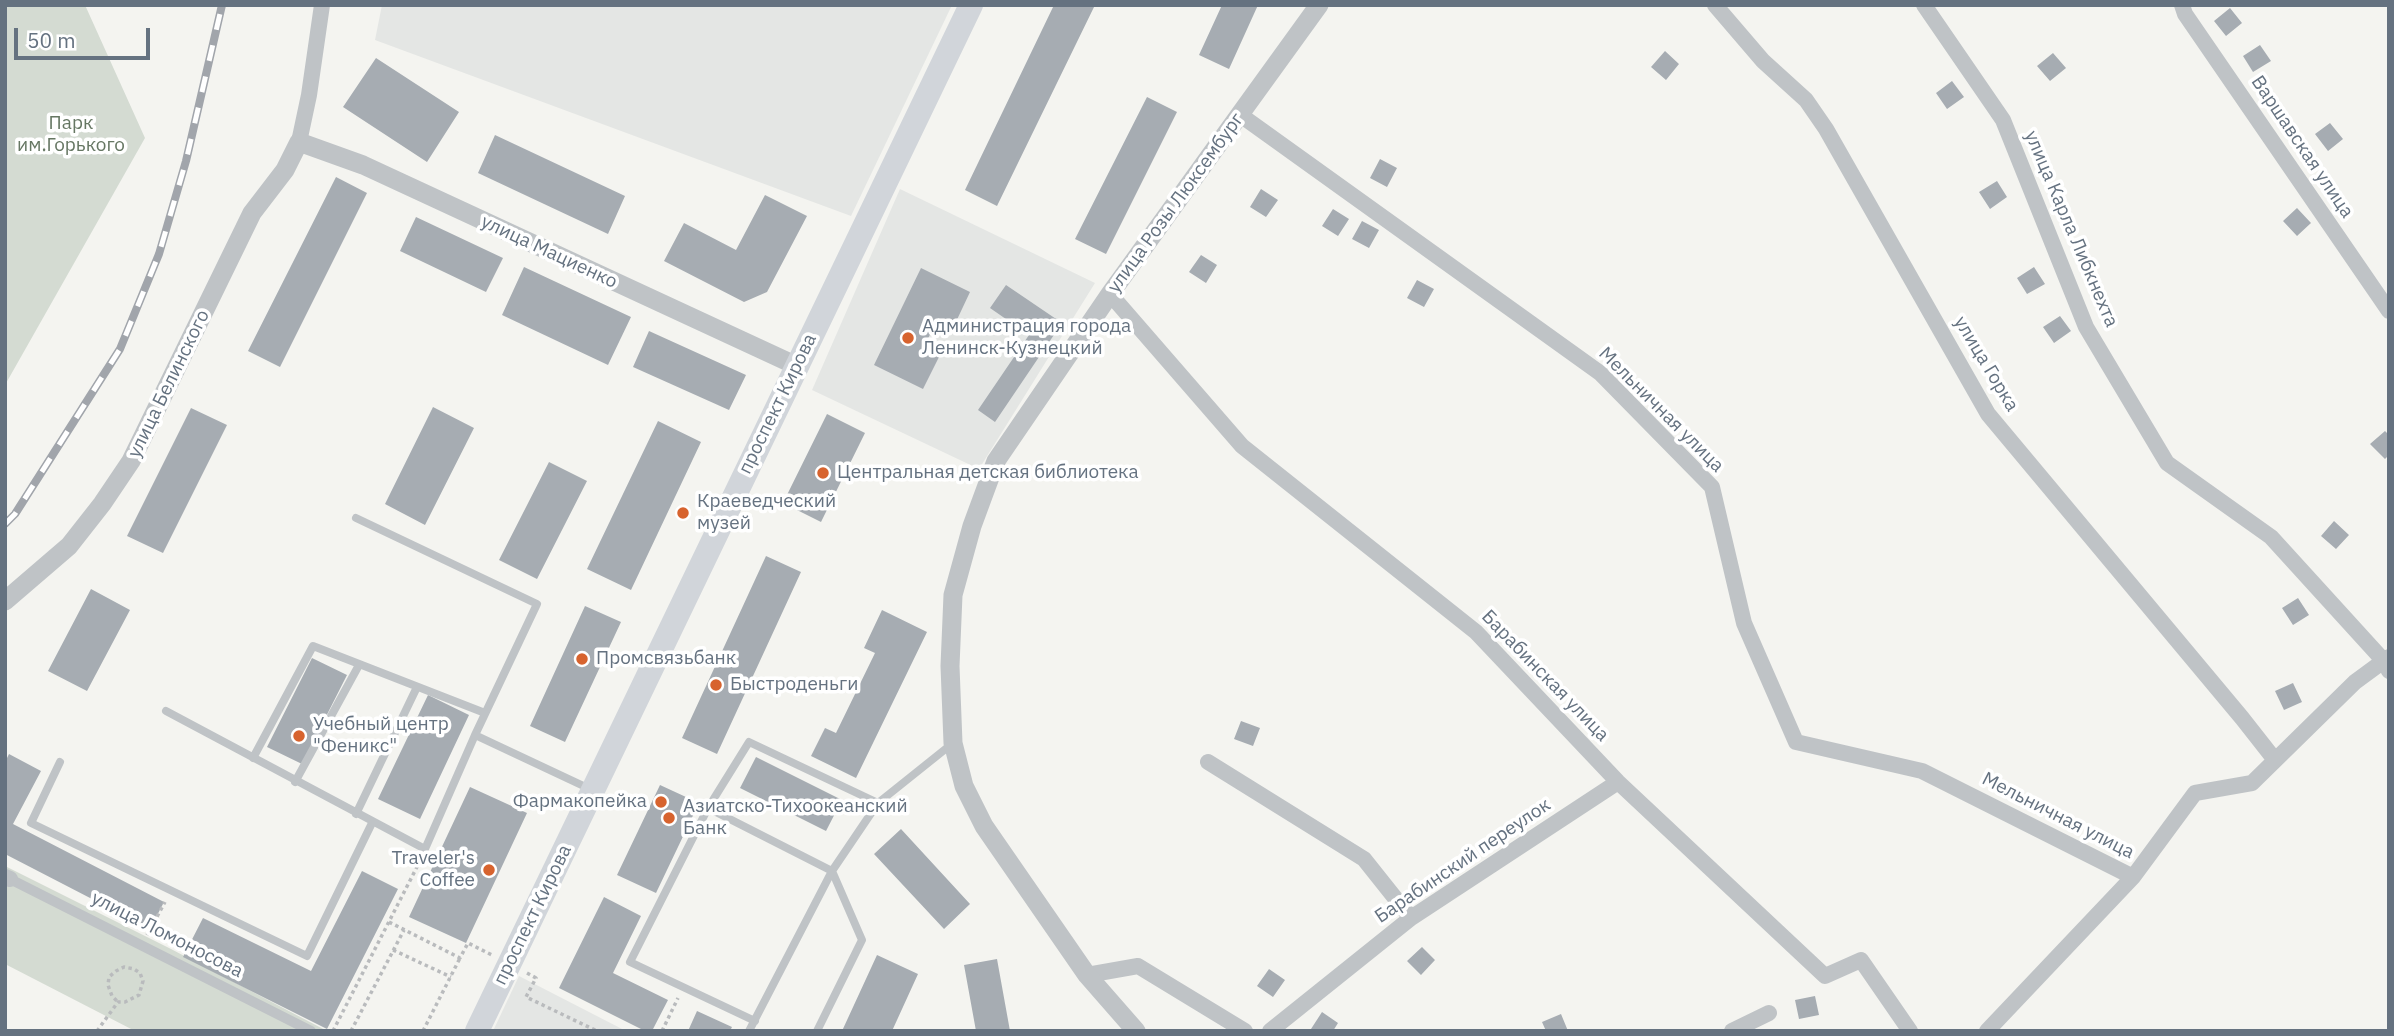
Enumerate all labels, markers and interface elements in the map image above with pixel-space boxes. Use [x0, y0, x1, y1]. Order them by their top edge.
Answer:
scale bar [18, 14, 154, 58]
text: 50 m [27, 26, 76, 54]
street label: Варшавская улица [2246, 72, 2358, 222]
street label: улица Розы Люксембург [1103, 109, 1249, 297]
park label: Парк им.Горького [17, 113, 125, 157]
street label: улица Карла Либкнехта [2019, 127, 2123, 331]
street label: улица Мациенко [477, 210, 621, 294]
street label: улица Белинского [123, 306, 215, 462]
street label: улица Горка [1949, 312, 2023, 416]
place label: Администрация города Ленинск-Кузнецкий [922, 316, 1131, 360]
street label: проспект Кирова [734, 330, 822, 478]
marker: Администрация города Ленинск-Кузнецкий [900, 330, 916, 346]
street label: Мельничная улица [1594, 343, 1728, 477]
place label: Центральная детская библиотека [837, 462, 1139, 484]
marker: Центральная детская библиотека [815, 465, 831, 481]
place label: Краеведческий музей [697, 491, 836, 535]
marker: Краеведческий музей [675, 505, 691, 521]
street label: Барабинская улица [1476, 606, 1614, 746]
place label: Промсвязьбанк [596, 648, 736, 670]
marker: Промсвязьбанк [574, 651, 590, 667]
place label: Быстроденьги [730, 674, 858, 696]
marker: Быстроденьги [708, 677, 724, 693]
place label: Учебный центр "Феникс" [313, 714, 449, 758]
marker: Учебный центр "Феникс" [291, 728, 307, 744]
street label: Мельничная улица [1978, 768, 2138, 864]
place label: Фармакопейка [513, 791, 647, 813]
marker: Фармакопейка [653, 794, 669, 810]
street label: Барабинский переулок [1371, 794, 1555, 928]
place label: Азиатско-Тихоокеанский Банк [683, 796, 908, 840]
marker: Азиатско-Тихоокеанский Банк [661, 810, 677, 826]
street label: проспект Кирова [489, 841, 577, 989]
place label: Traveler's Coffee [391, 848, 475, 892]
marker: Traveler's Coffee [481, 862, 497, 878]
street label: улица Ломоносова [87, 887, 247, 983]

